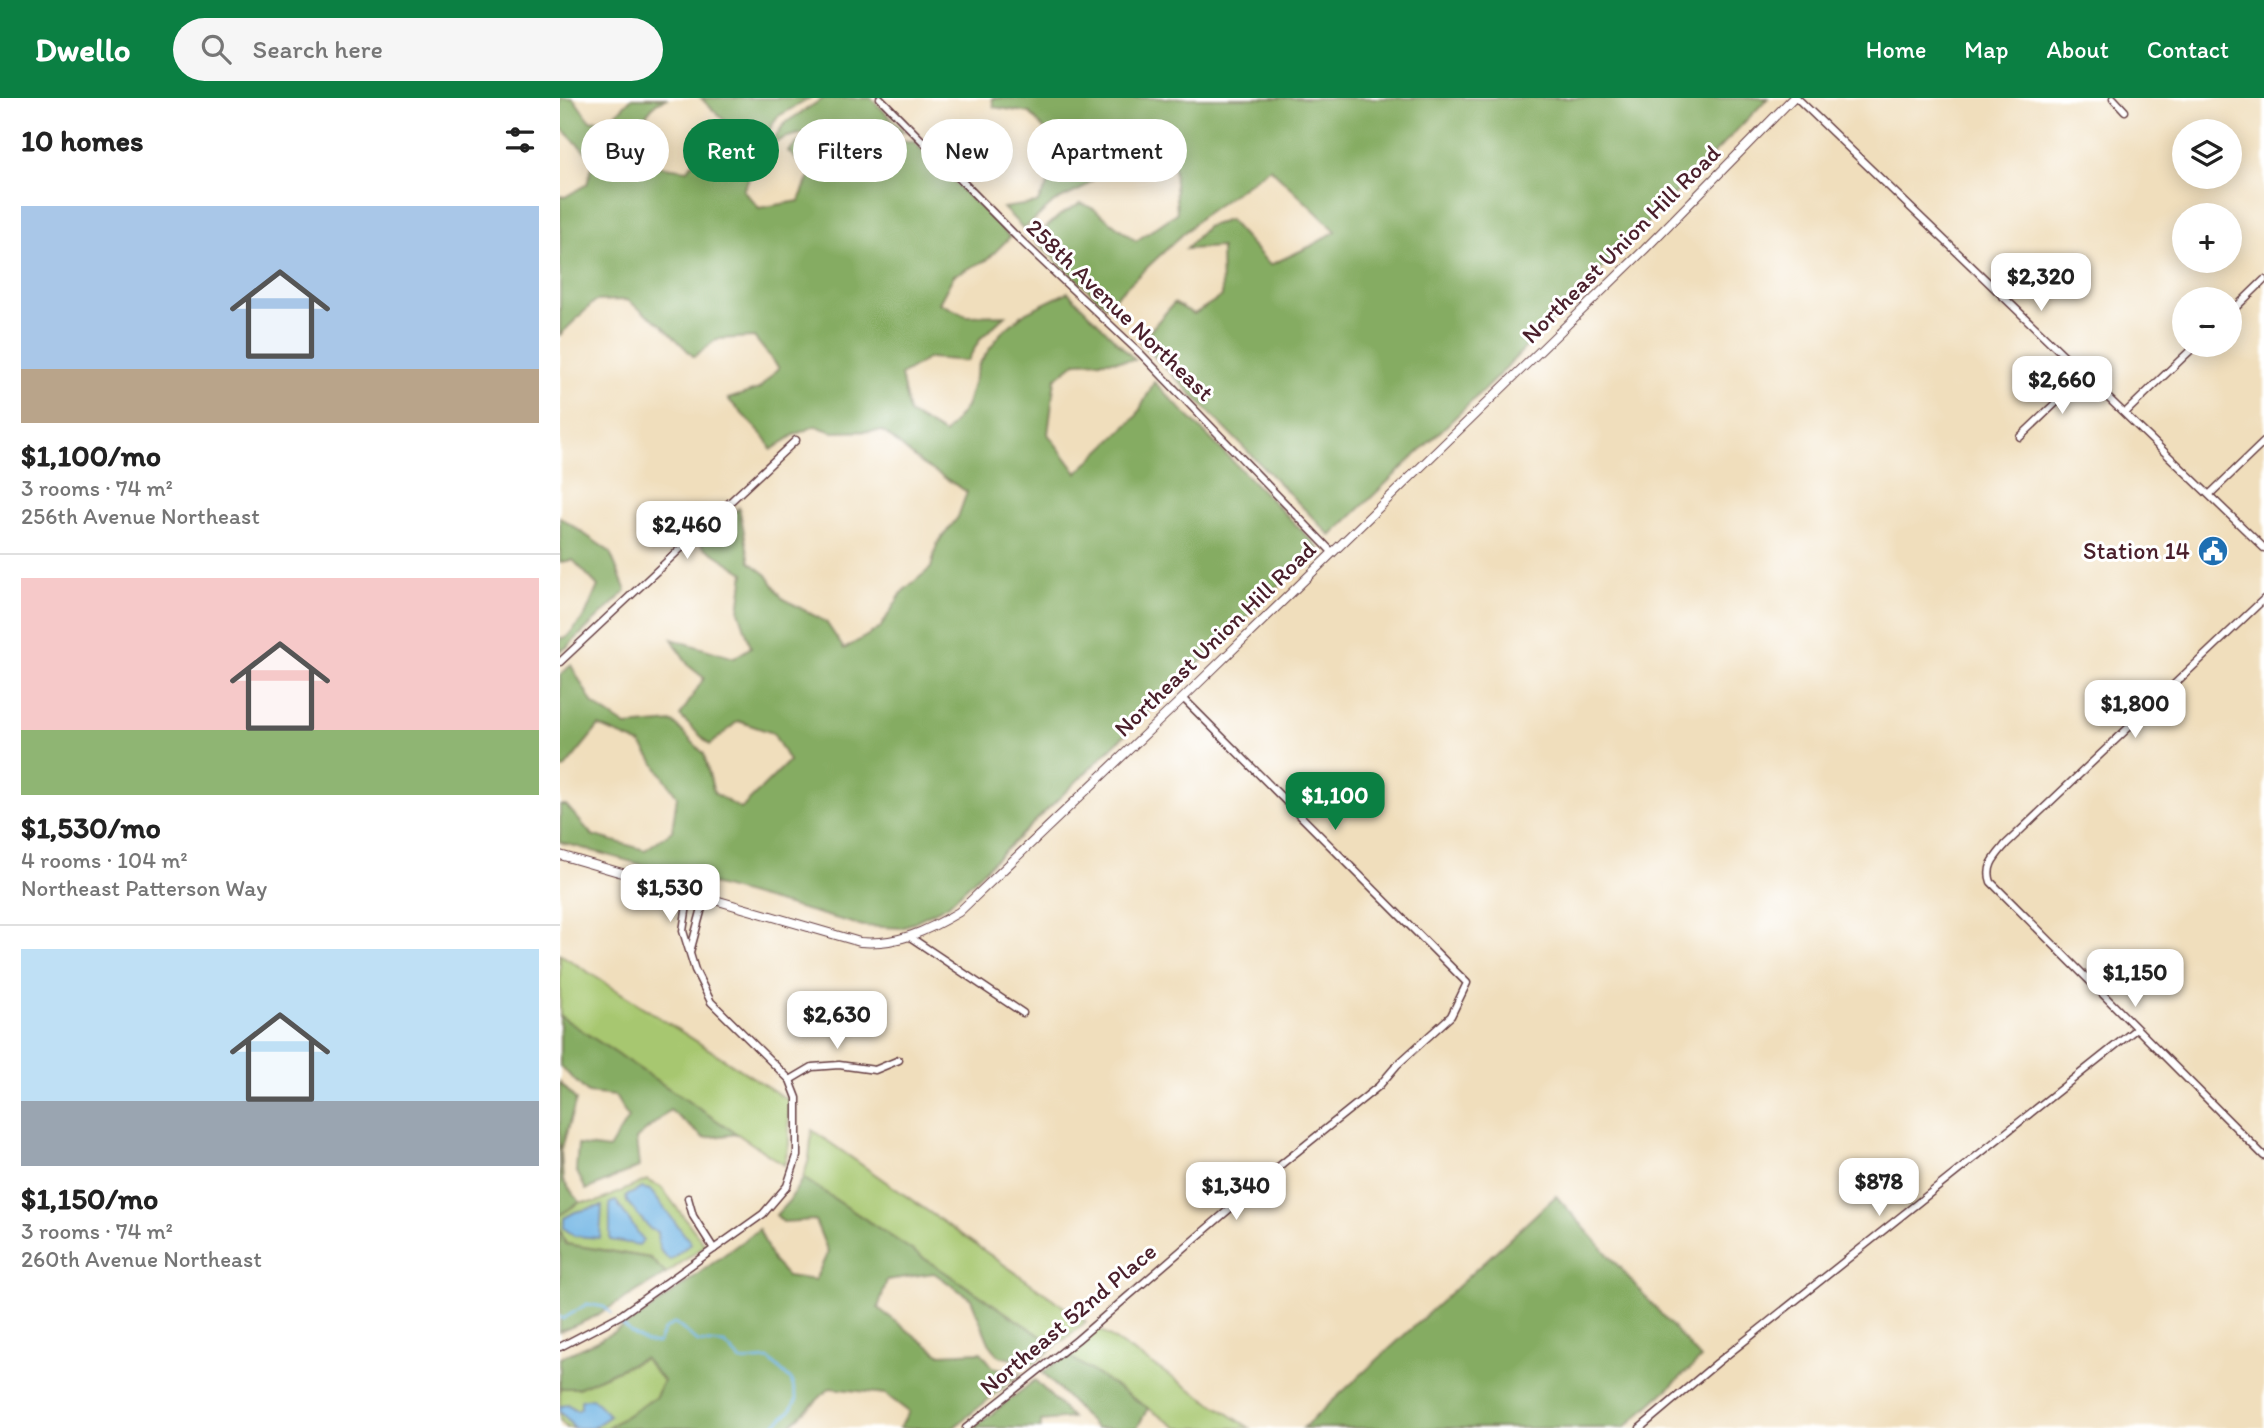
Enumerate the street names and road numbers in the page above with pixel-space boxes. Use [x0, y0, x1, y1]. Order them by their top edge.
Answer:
street label: Northeast Union Hill Road [1515, 138, 1726, 349]
street label: 258th Avenue Northeast [1020, 212, 1220, 407]
street label: Northeast Union Hill Road [1108, 535, 1322, 743]
street label: Northeast 52nd Place [973, 1236, 1162, 1401]

